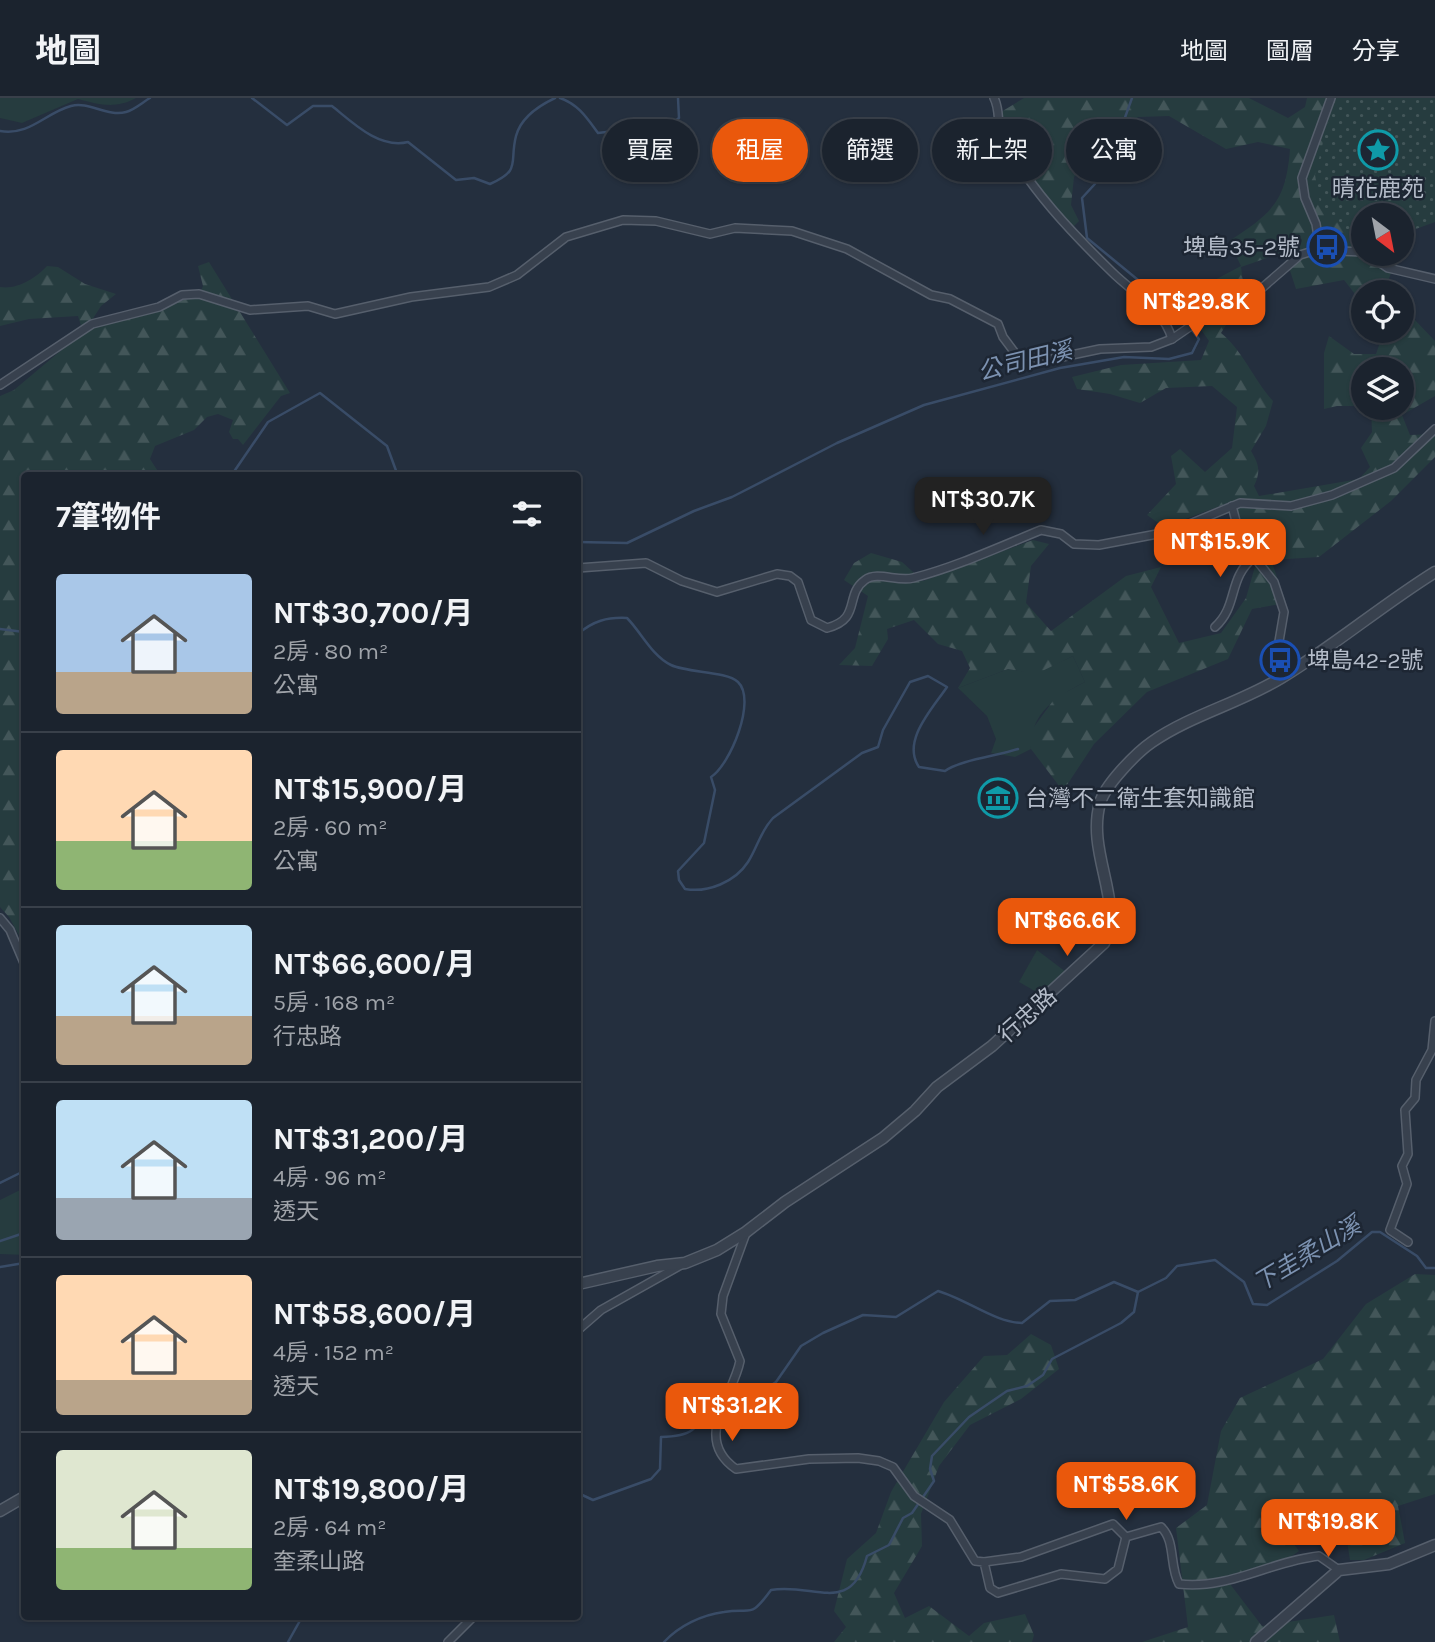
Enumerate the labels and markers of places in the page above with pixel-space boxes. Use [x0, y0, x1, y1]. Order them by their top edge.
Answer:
place icon: 晴花鹿苑 [1357, 129, 1399, 171]
place label: 晴花鹿苑 [1332, 175, 1424, 202]
bus stop icon: 埤島35-2號 [1306, 226, 1348, 268]
place label: 埤島35-2號 [1183, 234, 1300, 261]
pin: NT$29.8K [1124, 280, 1268, 339]
pin: NT$30.7K [911, 478, 1055, 537]
pin: NT$15.9K [1148, 519, 1292, 579]
bus stop icon: 埤島42-2號 [1259, 639, 1301, 681]
place label: 埤島42-2號 [1307, 647, 1424, 674]
museum icon: 台灣不二衛生套知識館 [977, 777, 1019, 819]
place label: 台灣不二衛生套知識館 [1025, 785, 1255, 812]
pin: NT$66.6K [995, 898, 1139, 958]
pin: NT$31.2K [660, 1384, 804, 1443]
pin: NT$58.6K [1054, 1462, 1198, 1522]
pin: NT$19.8K [1256, 1500, 1400, 1559]

